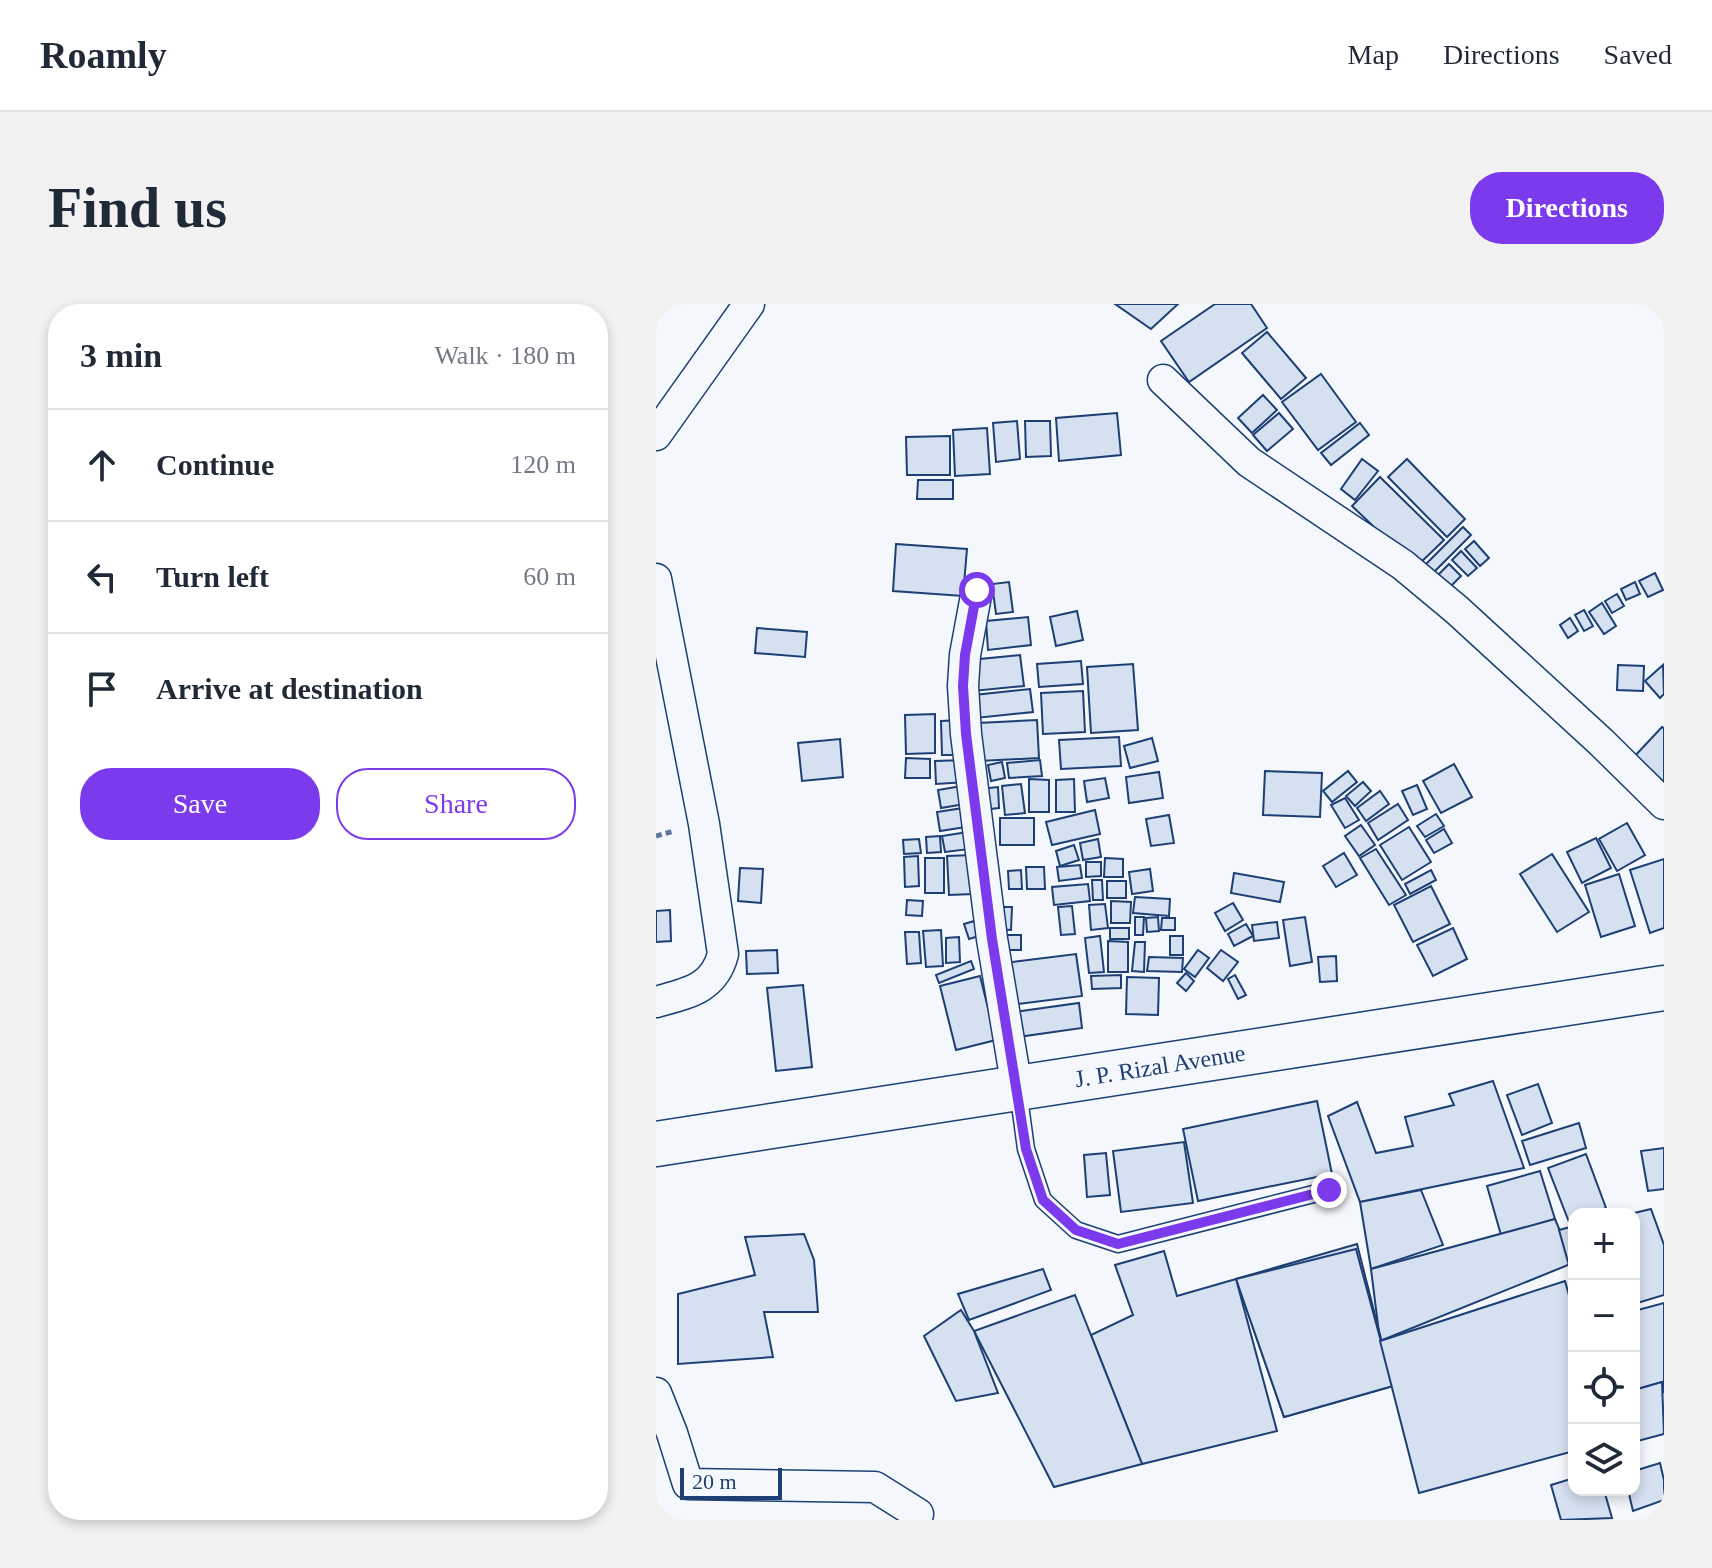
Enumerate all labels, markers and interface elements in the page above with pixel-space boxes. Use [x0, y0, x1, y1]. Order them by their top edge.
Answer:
text: Roamly [40, 34, 167, 76]
text: Map [1348, 39, 1399, 70]
text: Directions [1443, 39, 1560, 70]
text: Saved [1604, 39, 1672, 70]
button: Directions [1470, 172, 1664, 244]
text: Find us [48, 177, 227, 239]
text: 3 min [80, 337, 162, 374]
text: Walk · 180 m [434, 341, 576, 370]
icon: ahead [80, 443, 124, 487]
text: Continue [156, 448, 274, 481]
text: 120 m [510, 450, 576, 479]
icon: left [80, 555, 124, 599]
text: Turn left [156, 560, 269, 593]
text: 60 m [523, 562, 576, 591]
route start [959, 572, 995, 608]
icon: arrive [80, 667, 124, 711]
text: Arrive at destination [156, 672, 423, 705]
button: Save [80, 768, 320, 840]
button: Share [336, 768, 576, 840]
street label: J. P. Rizal Avenue [1073, 1040, 1247, 1092]
route end [1311, 1172, 1347, 1208]
map controls [1568, 1208, 1640, 1496]
button: + [1568, 1208, 1640, 1280]
button: − [1568, 1280, 1640, 1352]
button: locate [1568, 1352, 1640, 1424]
button: layers [1568, 1424, 1640, 1496]
scale bar [680, 1464, 782, 1500]
text: 20 m [692, 1469, 737, 1494]

